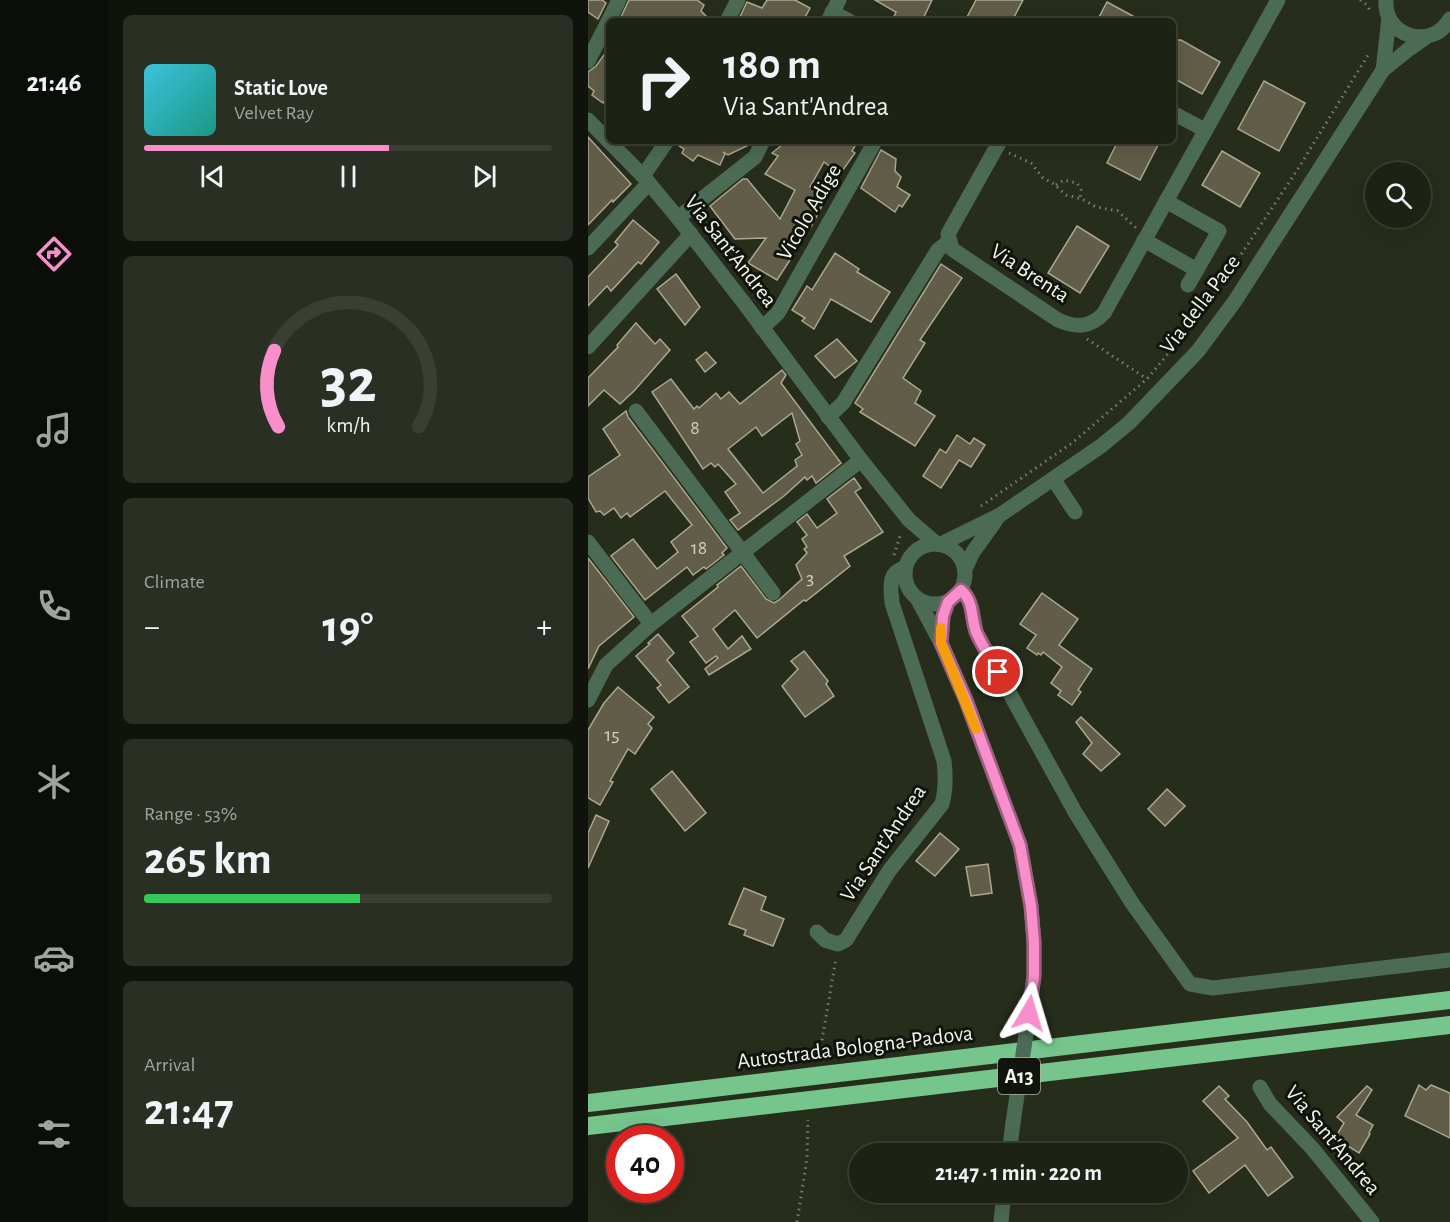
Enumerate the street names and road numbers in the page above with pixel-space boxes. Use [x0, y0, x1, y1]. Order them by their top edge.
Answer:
street label: Vicolo Adige [773, 160, 845, 264]
street label: Via Sant'Andrea [681, 191, 781, 311]
street label: Via Brenta [987, 240, 1073, 306]
street label: Via della Pace [1156, 251, 1244, 357]
street label: Via Sant'Andrea [836, 781, 930, 905]
street label: Autostrada Bologna-Padova [736, 1022, 974, 1072]
road number: A13 [998, 1058, 1040, 1094]
street label: Via Sant'Andrea [1281, 1081, 1385, 1199]

